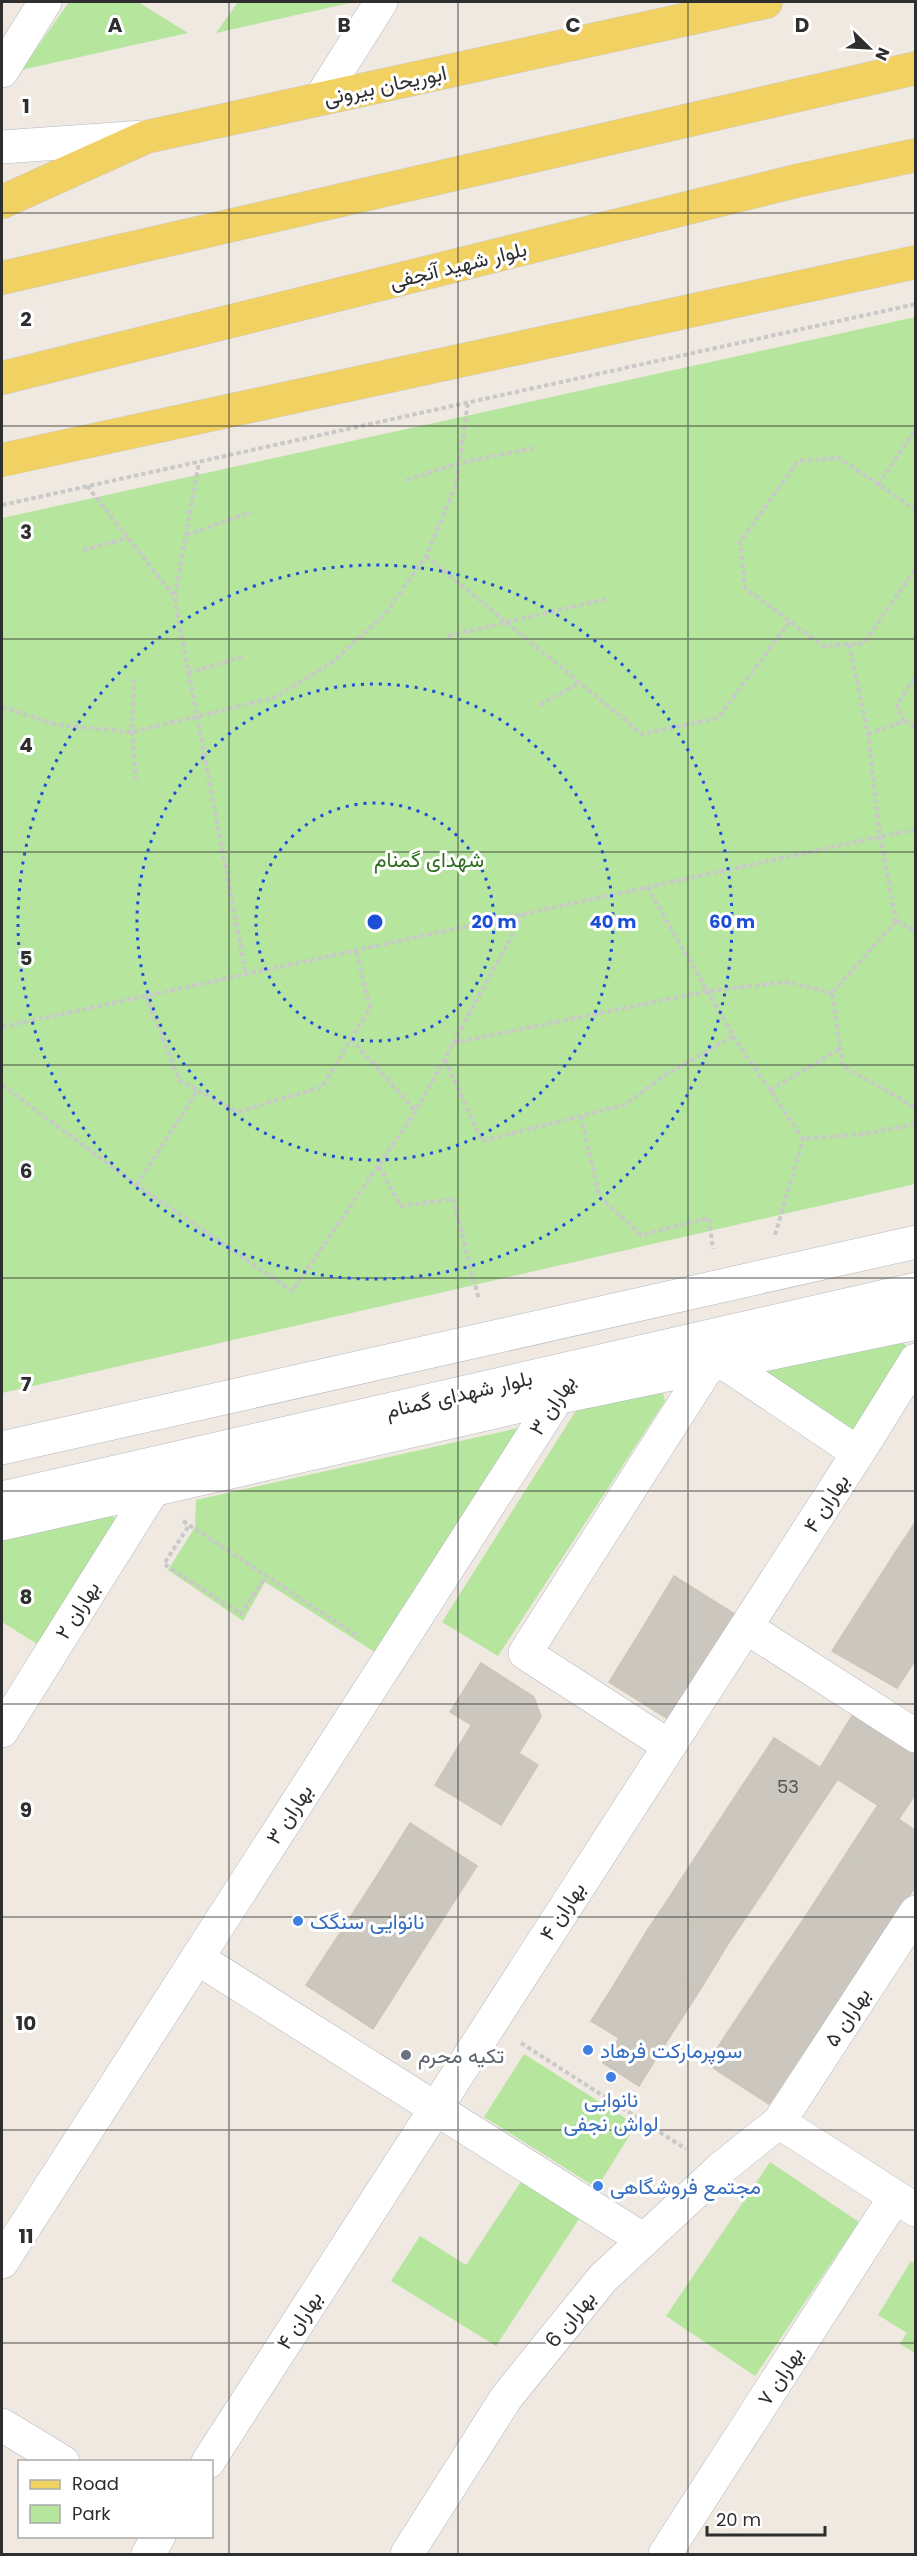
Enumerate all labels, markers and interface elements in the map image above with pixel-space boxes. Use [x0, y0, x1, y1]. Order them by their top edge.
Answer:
text: A [108, 11, 123, 39]
text: B [337, 11, 351, 39]
text: C [565, 11, 581, 39]
text: D [795, 11, 809, 39]
north arrow [839, 18, 899, 78]
text: N [869, 44, 895, 64]
street label: ابوریحان بیرونی [321, 58, 449, 112]
text: 1 [22, 92, 30, 120]
street label: بلوار شهید آنجفی [386, 234, 530, 296]
text: 2 [20, 305, 32, 333]
text: 3 [20, 518, 32, 546]
text: 4 [19, 731, 33, 759]
park label: شهدای گمنام [374, 845, 484, 874]
text: 20 m [472, 909, 516, 934]
text: 40 m [590, 909, 636, 934]
text: 60 m [709, 909, 755, 934]
centre of rings [365, 912, 385, 932]
text: 5 [20, 944, 33, 972]
text: 6 [20, 1157, 32, 1185]
street label: بلوار شهدای گمنام [383, 1363, 535, 1425]
street label: بهاران ۳ [522, 1369, 582, 1441]
text: 7 [21, 1370, 32, 1398]
street label: بهاران ۴ [796, 1468, 856, 1538]
street label: بهاران ۲ [48, 1575, 106, 1645]
text: 8 [20, 1583, 32, 1611]
house number: 53 [777, 1774, 799, 1799]
street label: بهاران ۳ [259, 1778, 319, 1850]
text: 9 [20, 1796, 32, 1824]
street label: بهاران ۴ [532, 1876, 592, 1946]
place label: نانوایی سنگک [310, 1907, 424, 1936]
marker: نانوایی سنگک [291, 1914, 305, 1928]
street label: بهاران ۵ [817, 1982, 877, 2052]
text: 10 [16, 2009, 36, 2037]
place label: سوپرمارکت فرهاد [600, 2036, 742, 2065]
place label: تکیه محرم [418, 2041, 504, 2070]
marker: سوپرمارکت فرهاد [581, 2043, 595, 2057]
marker: تکیه محرم [399, 2048, 413, 2062]
marker: نانوایی لواش نجفی [604, 2070, 618, 2084]
place label: نانوایی لواش نجفی [563, 2085, 659, 2138]
place label: مجتمع فروشگاهی [610, 2172, 761, 2201]
marker: مجتمع فروشگاهی [591, 2179, 605, 2193]
text: 11 [18, 2222, 34, 2250]
street label: بهاران 6 [538, 2284, 602, 2354]
street label: بهاران ۴ [269, 2285, 329, 2355]
street label: بهاران ۷ [750, 2341, 810, 2411]
legend [18, 2460, 213, 2538]
text: Road [72, 2471, 119, 2496]
scale bar [707, 2499, 826, 2537]
text: Park [72, 2501, 111, 2526]
text: 20 m [716, 2507, 761, 2532]

